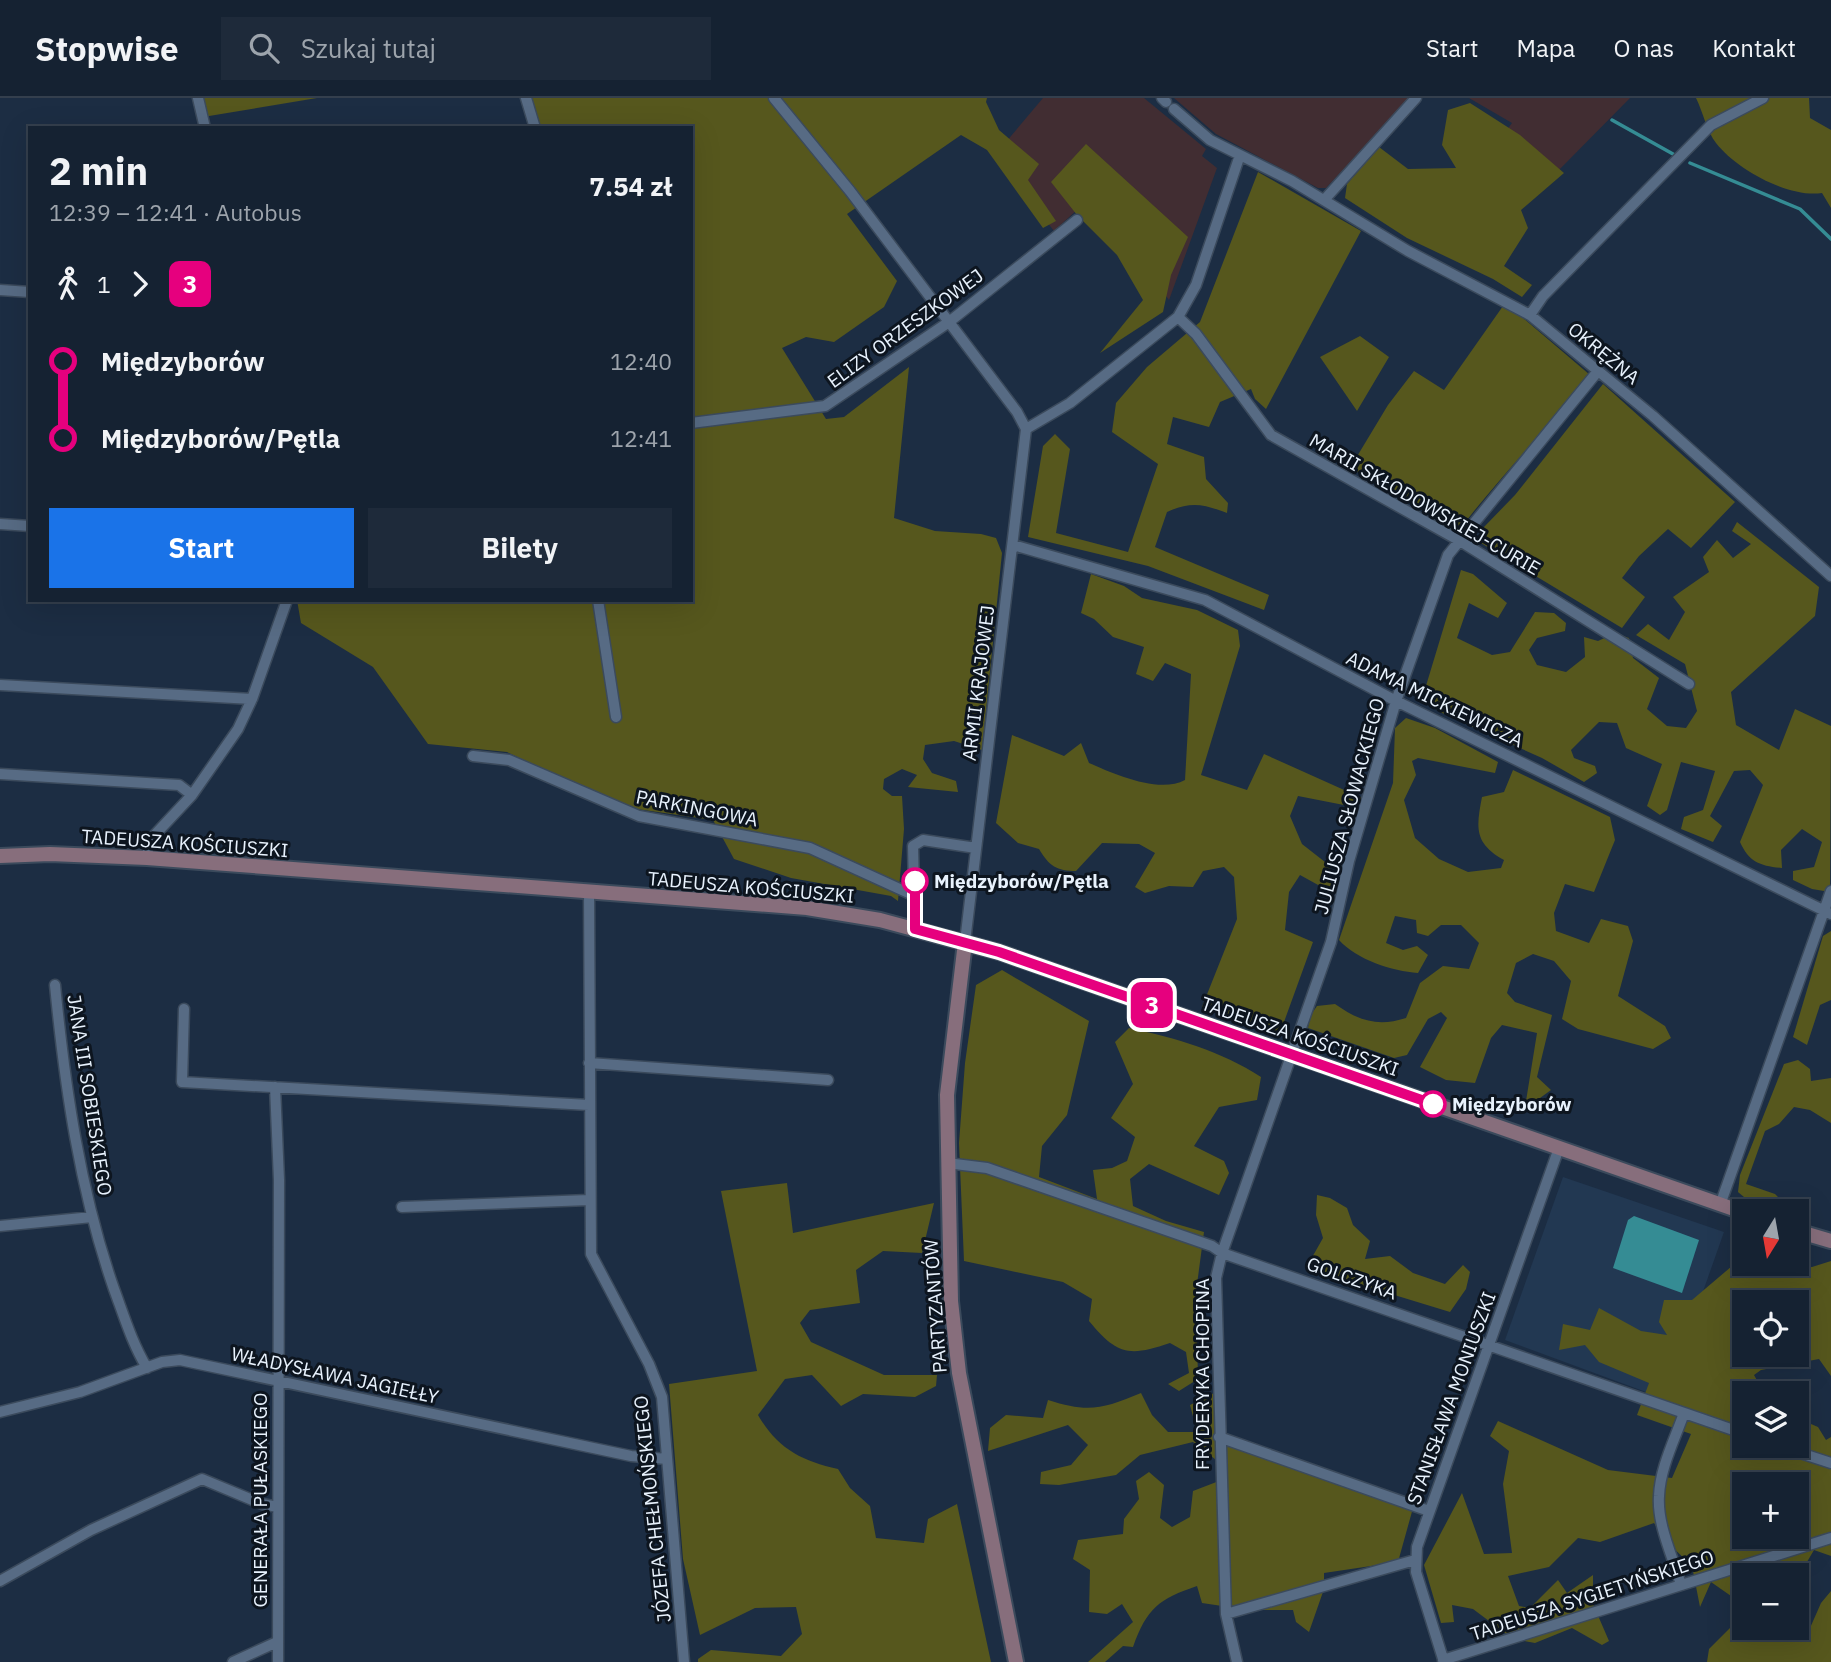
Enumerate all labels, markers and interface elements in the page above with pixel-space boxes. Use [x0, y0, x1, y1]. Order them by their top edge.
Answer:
search box [221, 17, 711, 80]
text: Stopwise [35, 27, 179, 70]
icon: search [245, 29, 283, 67]
text: Szukaj tutaj [301, 31, 436, 65]
text: Start [1426, 32, 1478, 64]
text: Mapa [1516, 32, 1575, 64]
text: O nas [1613, 32, 1674, 64]
text: Kontakt [1712, 32, 1796, 64]
text: 2 min [49, 146, 148, 195]
text: 7.54 zł [589, 169, 672, 203]
text: 12:39 – 12:41 · Autobus [49, 197, 302, 227]
street label: ELIZY ORZESZKOWEJ [822, 263, 988, 393]
icon: walk [49, 265, 87, 303]
icon: forward [121, 265, 159, 303]
text: 3 [183, 268, 197, 300]
text: 1 [97, 269, 111, 299]
street label: OKRĘŻNA [1563, 317, 1645, 389]
text: Międzyborów [101, 344, 265, 378]
text: 12:40 [610, 346, 672, 376]
text: Międzyborów/Pętla [101, 421, 340, 455]
text: 12:41 [610, 423, 672, 453]
street label: MARII SKŁODOWSKIEJ-CURIE [1305, 428, 1545, 580]
button: Start [49, 508, 354, 588]
button: Bilety [368, 508, 672, 588]
street label: ARMII KRAJOWEJ [957, 604, 999, 762]
street label: ADAMA MICKIEWICZA [1343, 646, 1527, 752]
street label: JULIUSZA SŁOWACKIEGO [1309, 695, 1389, 917]
street label: PARKINGOWA [634, 784, 760, 832]
street label: TADEUSZA KOŚCIUSZKI [81, 824, 289, 862]
street label: TADEUSZA KOŚCIUSZKI [647, 866, 855, 908]
marker: Międzyborów/Pętla [902, 868, 928, 894]
place label: Międzyborów/Pętla [934, 869, 1109, 893]
line badge: 3 [1129, 982, 1175, 1028]
text: 3 [1145, 989, 1159, 1021]
street label: TADEUSZA KOŚCIUSZKI [1198, 991, 1402, 1081]
street label: JANA III SOBIESKIEGO [62, 993, 118, 1197]
marker: Międzyborów [1420, 1091, 1446, 1117]
place label: Międzyborów [1452, 1092, 1572, 1116]
north arrow [1732, 1199, 1810, 1276]
map controls [1732, 1199, 1809, 1640]
street label: PARTYZANTÓW [918, 1238, 952, 1374]
street label: GOLCZYKA [1304, 1251, 1400, 1305]
street label: FRYDERYKA CHOPINA [1190, 1278, 1214, 1470]
street label: STANISŁAWA MONIUSZKI [1401, 1288, 1501, 1508]
button: locate [1732, 1290, 1809, 1367]
street label: WŁADYSŁAWA JAGIEŁŁY [229, 1341, 442, 1409]
button: layers [1732, 1381, 1809, 1458]
street label: GENERAŁA PUŁASKIEGO [248, 1393, 272, 1607]
street label: JÓZEFA CHEŁMOŃSKIEGO [628, 1394, 676, 1624]
button: + [1732, 1472, 1809, 1549]
street label: TADEUSZA SYGIETYŃSKIEGO [1467, 1544, 1717, 1646]
button: − [1732, 1563, 1809, 1640]

